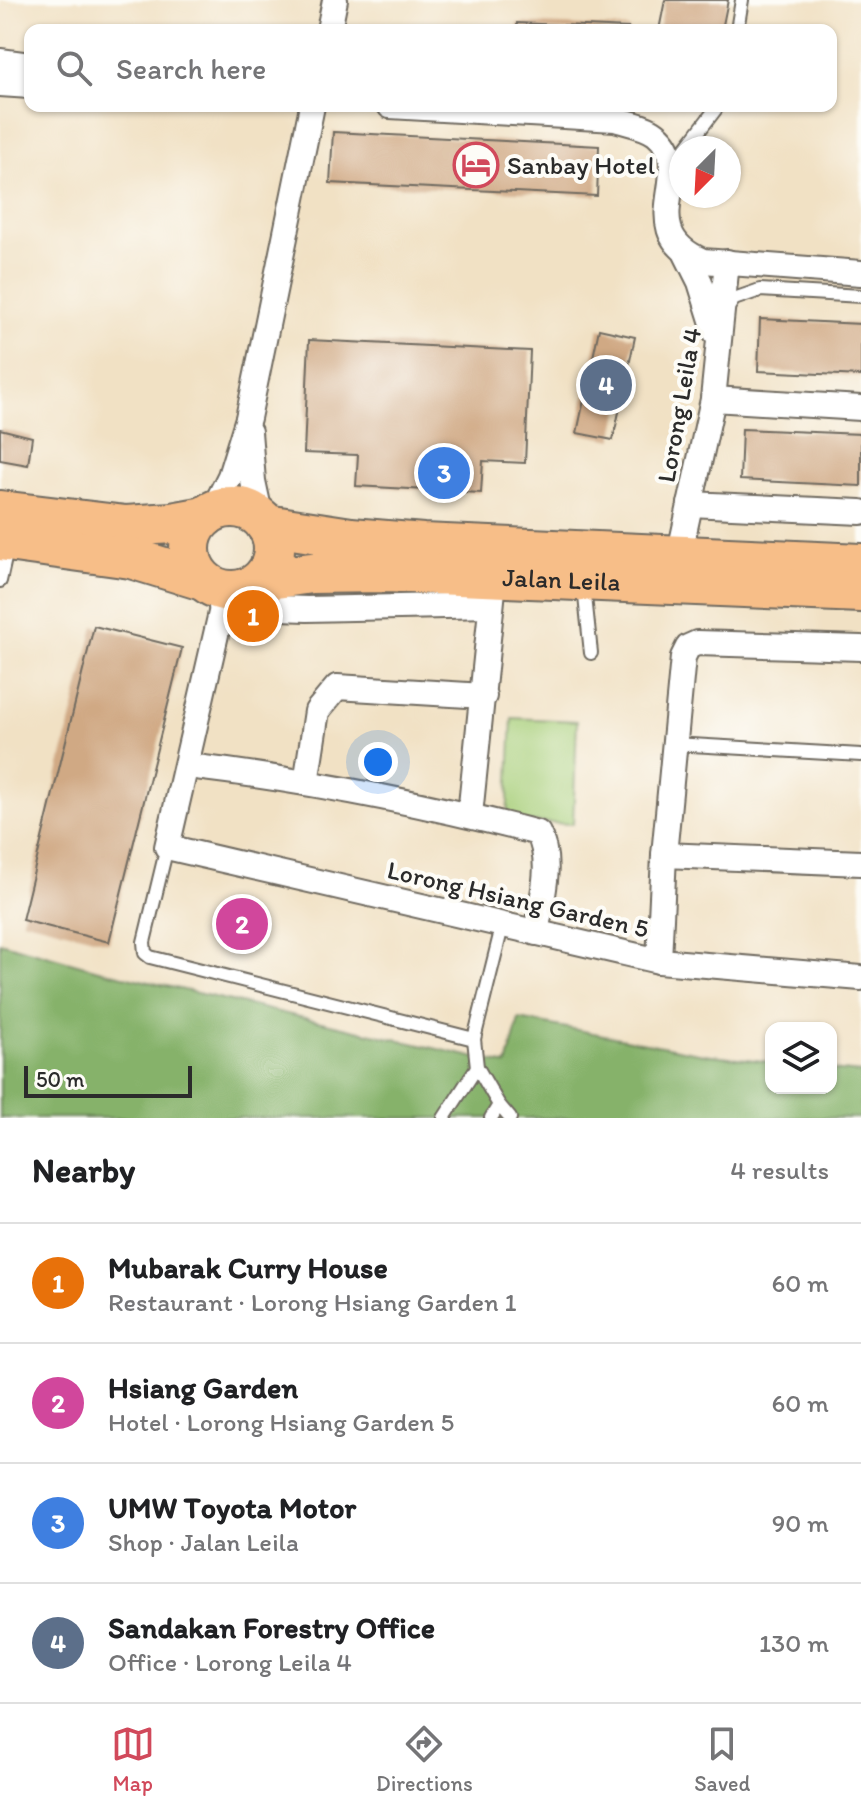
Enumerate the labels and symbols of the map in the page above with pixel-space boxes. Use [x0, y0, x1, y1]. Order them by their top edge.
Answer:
north arrow [669, 136, 741, 208]
hotel icon: Sanbay Hotel [452, 141, 500, 189]
place label: Sanbay Hotel [507, 149, 655, 181]
street label: Lorong Leila 4 [650, 325, 708, 485]
pin: 4 [580, 355, 632, 415]
pin: 3 [418, 443, 470, 503]
street label: Jalan Leila [502, 561, 621, 598]
pin: 1 [227, 586, 279, 646]
your location [358, 742, 398, 782]
street label: Lorong Hsiang Garden 5 [384, 853, 652, 945]
pin: 2 [216, 894, 268, 954]
scale bar [24, 1062, 192, 1098]

